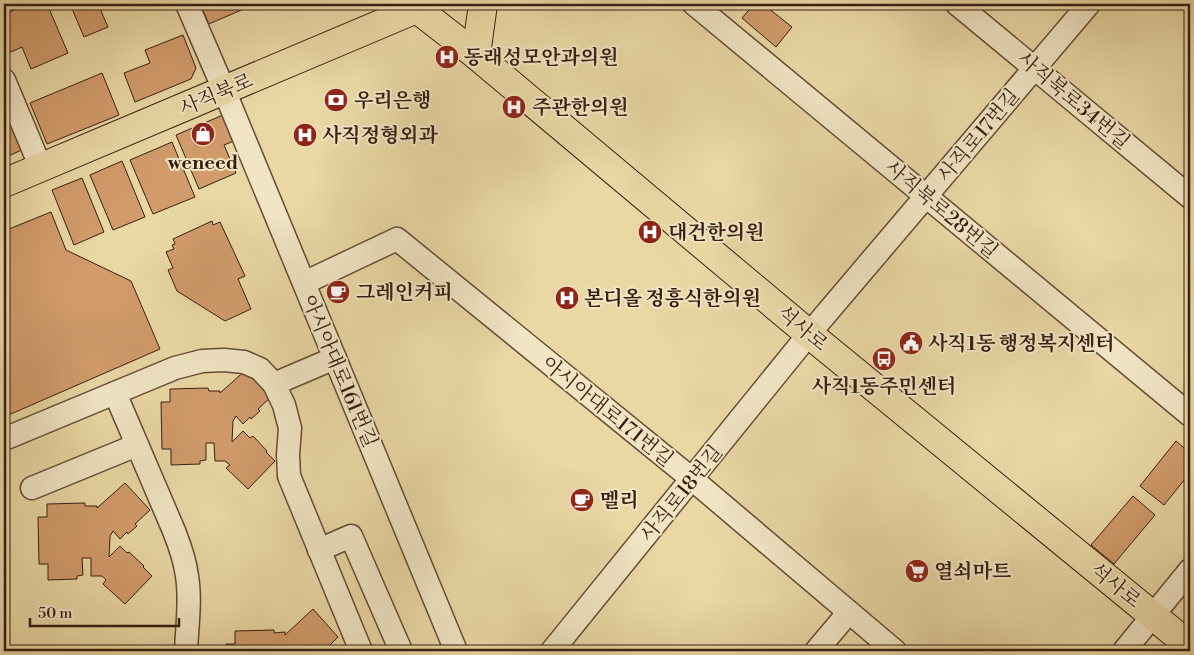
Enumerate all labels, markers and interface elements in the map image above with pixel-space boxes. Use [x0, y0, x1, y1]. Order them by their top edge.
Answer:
hospital icon: 동래성모안과의원 [434, 44, 460, 70]
place label: 동래성모안과의원 [464, 46, 619, 71]
street label: 사직북로34번길 [1012, 47, 1134, 155]
street label: 사직북로 [176, 69, 257, 122]
street label: 사직로17번길 [933, 84, 1025, 188]
bank icon: 우리은행 [323, 87, 349, 113]
place label: 우리은행 [354, 89, 431, 114]
hospital icon: 주관한의원 [501, 94, 527, 120]
place label: 주관한의원 [532, 96, 629, 121]
shop icon: weneed [190, 121, 216, 147]
hospital icon: 사직정형외과 [292, 122, 318, 148]
place label: 사직정형외과 [322, 124, 439, 149]
place label: weneed [167, 151, 239, 176]
street label: 사직북로28번길 [880, 156, 1003, 265]
hospital icon: 대건한의원 [637, 219, 663, 245]
place label: 대건한의원 [668, 221, 765, 246]
cafe icon: 그레인커피 [325, 279, 351, 305]
place label: 그레인커피 [356, 281, 453, 306]
hospital icon: 본디올 정흥식한의원 [554, 285, 580, 311]
place label: 본디올 정흥식한의원 [584, 287, 761, 312]
street label: 아시아대로161번길 [295, 292, 382, 452]
street label: 석사로 [772, 301, 832, 357]
public building icon: 사직1동 행정복지센터 [898, 330, 924, 356]
place label: 사직1동 행정복지센터 [928, 332, 1115, 357]
bus stop icon: 사직1동주민센터 [871, 346, 897, 372]
street label: 아시아대로171번길 [536, 351, 678, 473]
place label: 사직1동주민센터 [812, 375, 956, 400]
street label: 사직로18번길 [636, 441, 729, 547]
cafe icon: 멜리 [569, 487, 595, 513]
place label: 멜리 [600, 489, 639, 514]
supermarket icon: 열쇠마트 [904, 558, 930, 584]
street label: 석사로 [1085, 558, 1145, 614]
place label: 열쇠마트 [934, 560, 1011, 585]
scale bar [30, 595, 179, 627]
text: 50 m [38, 604, 72, 623]

